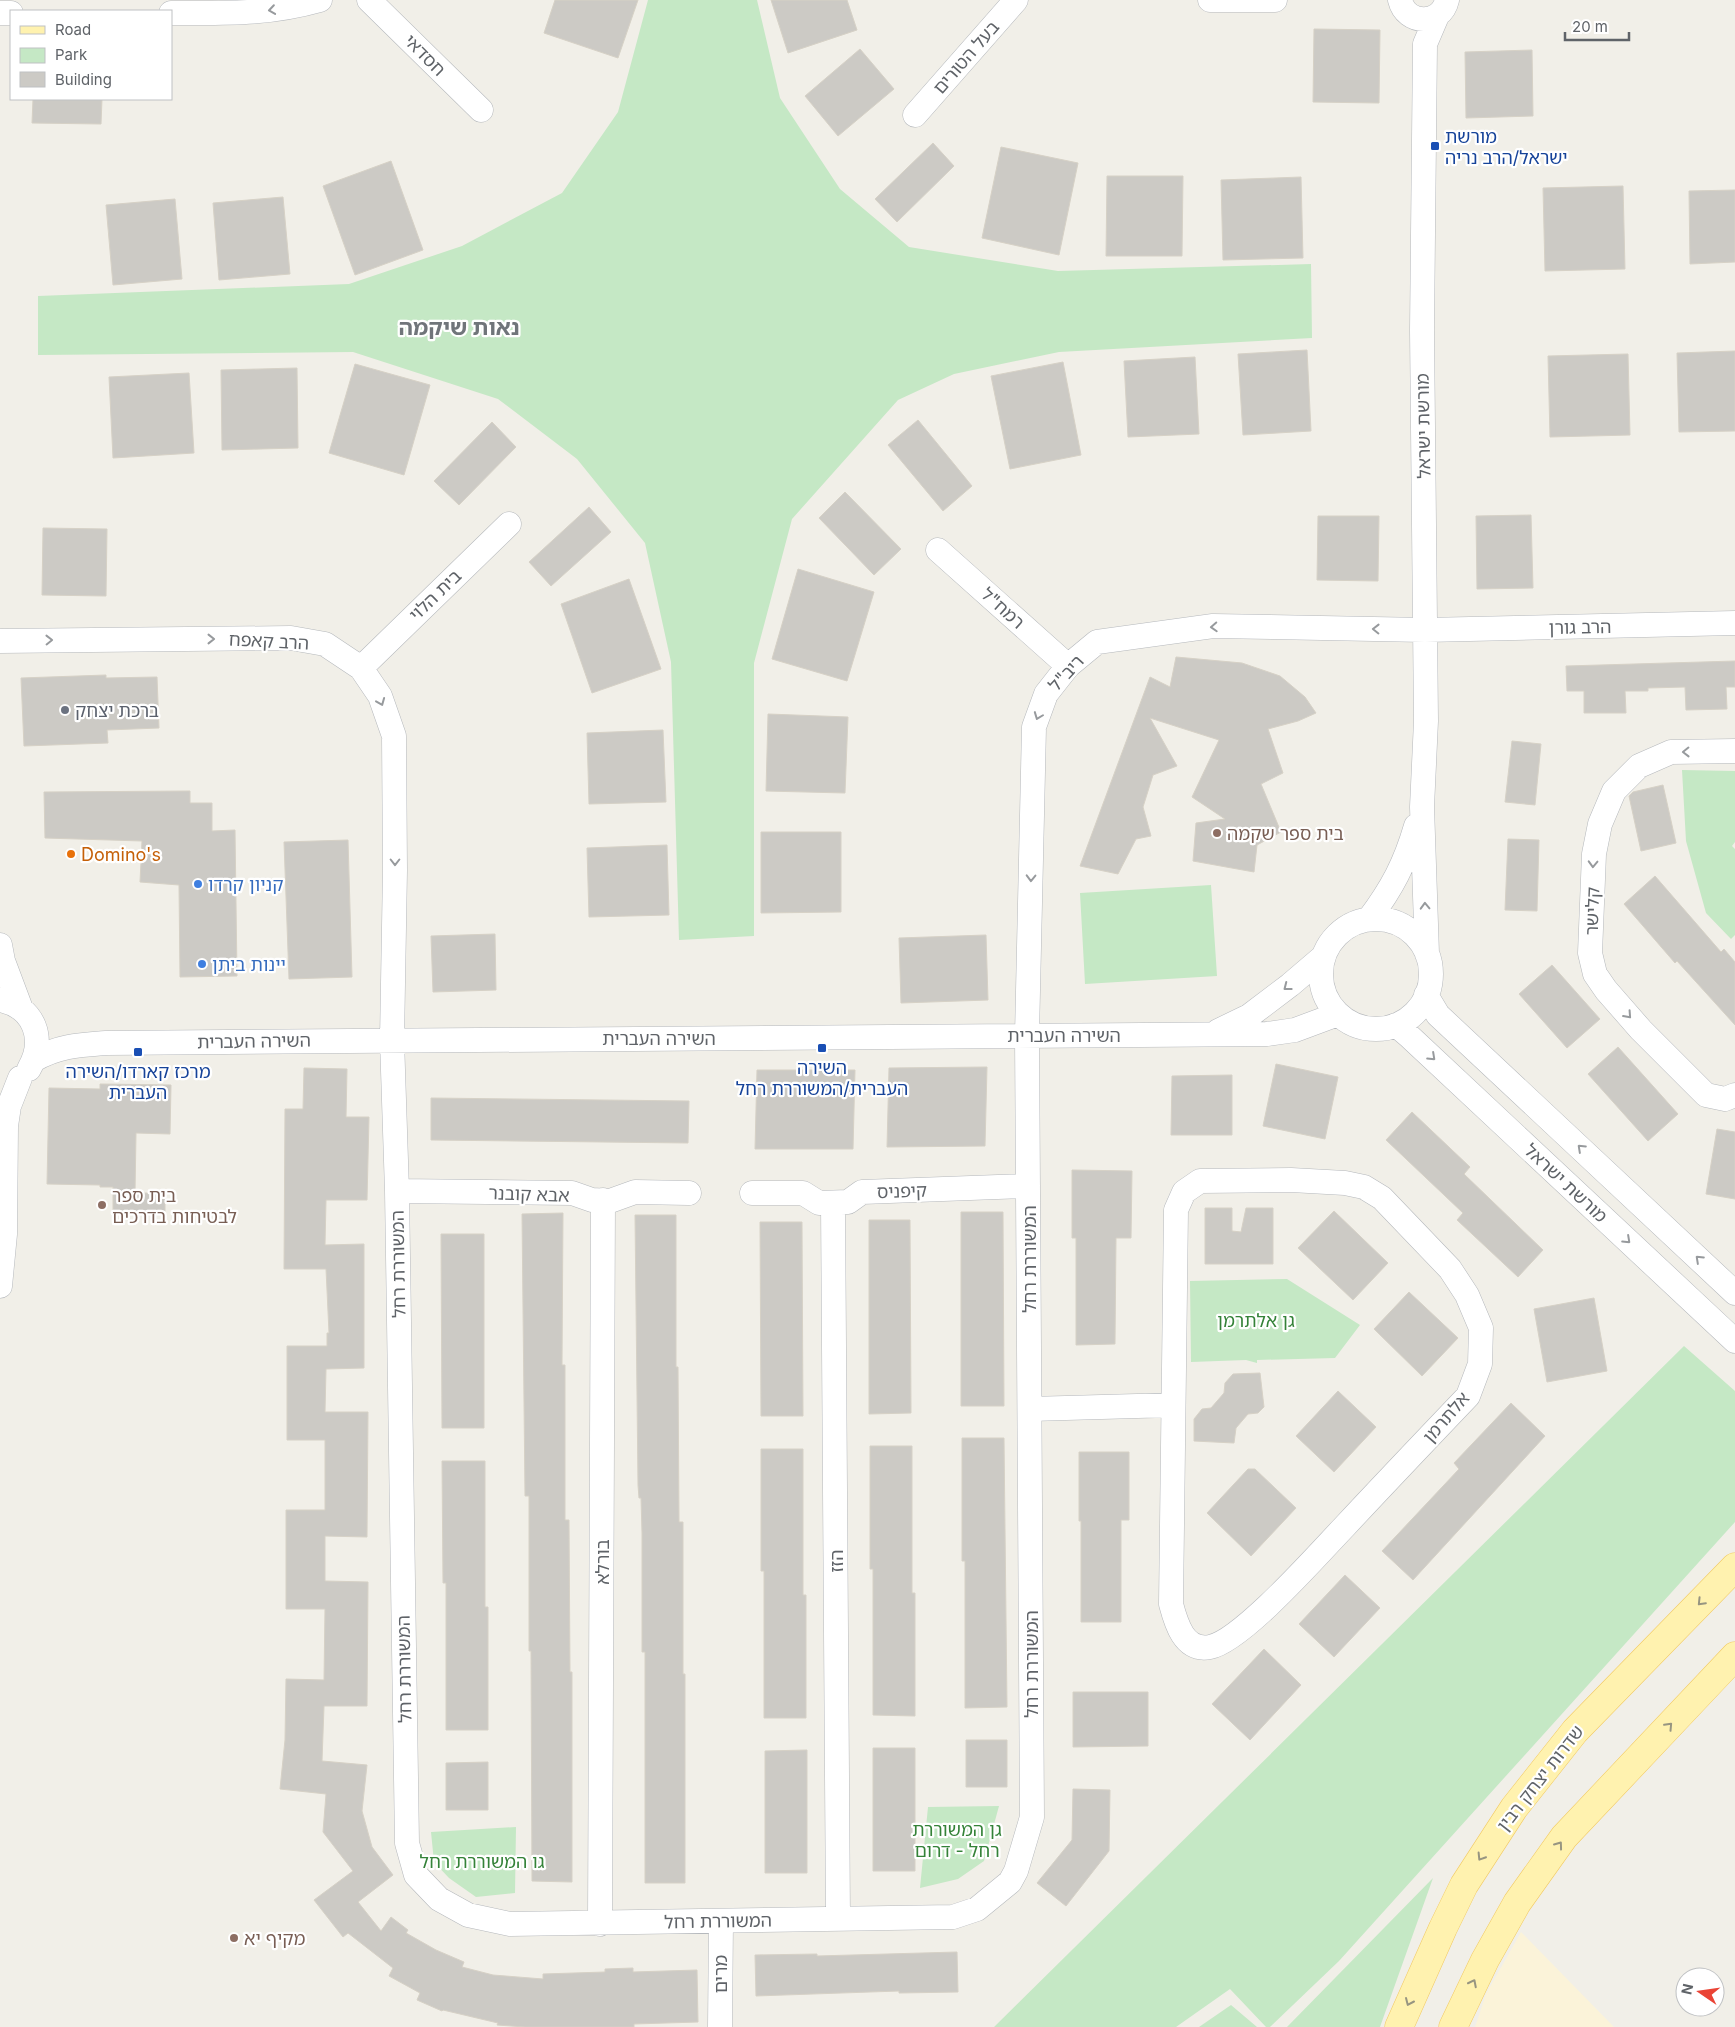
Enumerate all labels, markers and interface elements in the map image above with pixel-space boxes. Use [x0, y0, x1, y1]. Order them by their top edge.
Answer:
one-way arrow [268, 5, 277, 15]
legend [10, 10, 172, 100]
scale bar [1565, 10, 1629, 42]
street label: בעל הטורים [929, 16, 1003, 98]
text: 20 m [1572, 17, 1608, 36]
text: Road [55, 20, 91, 39]
street label: חסדאי [400, 30, 450, 80]
text: Park [55, 45, 88, 64]
text: Building [55, 70, 112, 89]
place label: מורשת ישראל/הרב נריה [1445, 126, 1568, 168]
marker: מורשת ישראל/הרב נריה [1429, 140, 1441, 152]
district label: נאות שיקמה [398, 314, 520, 340]
street label: מורשת ישראל [1412, 373, 1434, 479]
street label: בית הלוי [405, 565, 465, 625]
street label: רמח"ל [977, 583, 1029, 633]
street label: הרב גורן [1549, 616, 1611, 638]
one-way arrow [1210, 622, 1218, 632]
one-way arrow [1372, 624, 1380, 634]
street label: הרב קאפח [228, 628, 310, 654]
one-way arrow [207, 633, 215, 644]
one-way arrow [45, 635, 53, 646]
street label: ריב"ל [1044, 651, 1088, 695]
one-way arrow [375, 697, 386, 706]
place label: ברכת יצחק [75, 700, 159, 721]
marker: ברכת יצחק [59, 704, 71, 716]
one-way arrow [1034, 712, 1044, 720]
one-way arrow [1682, 747, 1690, 757]
place label: בית ספר שקמה [1227, 823, 1344, 844]
marker: בית ספר שקמה [1211, 827, 1223, 839]
place label: Domino's [81, 844, 161, 865]
marker: Domino's [65, 848, 77, 860]
one-way arrow [390, 858, 400, 866]
one-way arrow [1588, 861, 1599, 869]
place label: קניון קרדו [208, 874, 283, 895]
one-way arrow [1025, 874, 1036, 882]
marker: קניון קרדו [192, 878, 204, 890]
street label: קלישר [1581, 886, 1603, 936]
one-way arrow [1420, 901, 1431, 909]
place label: יינות ביתן [212, 954, 286, 975]
marker: יינות ביתן [196, 958, 208, 970]
one-way arrow [1284, 982, 1293, 990]
one-way arrow [1622, 1009, 1631, 1018]
street label: השירה העברית [1007, 1025, 1121, 1046]
street label: השירה העברית [602, 1028, 716, 1049]
street label: השירה העברית [197, 1030, 311, 1052]
marker: השירה העברית/המשוררת רחל [816, 1042, 828, 1054]
marker: מרכז קארדו/השירה העברית [132, 1046, 144, 1058]
one-way arrow [1427, 1051, 1436, 1060]
place label: השירה העברית/המשוררת רחל [736, 1057, 908, 1099]
place label: מרכז קארדו/השירה העברית [65, 1061, 211, 1103]
street label: מורשת ישראל [1520, 1139, 1612, 1227]
one-way arrow [1577, 1145, 1586, 1154]
street label: קיפניס [876, 1180, 928, 1202]
street label: אבא קובנר [488, 1182, 570, 1206]
place label: בית ספר לבטיחות בדרכים [112, 1185, 237, 1227]
marker: בית ספר לבטיחות בדרכים [96, 1199, 108, 1211]
street label: המשוררת רחל [1019, 1205, 1040, 1313]
street label: המשוררת רחל [387, 1210, 409, 1318]
one-way arrow [1622, 1234, 1631, 1243]
one-way arrow [1696, 1256, 1705, 1265]
park label: גן אלתרמן [1217, 1310, 1295, 1331]
street label: אלתרמן [1418, 1387, 1474, 1447]
street label: בורלא [592, 1539, 613, 1585]
street label: הזז [826, 1549, 847, 1573]
one-way arrow [1698, 1596, 1707, 1605]
street label: המשוררת רחל [1021, 1610, 1042, 1718]
street label: המשוררת רחל [393, 1615, 415, 1723]
street label: שדרות יצחק רבין [1492, 1721, 1588, 1835]
one-way arrow [1663, 1723, 1672, 1732]
park label: גן המשוררת רחל - דרום [912, 1819, 1002, 1861]
one-way arrow [1553, 1841, 1562, 1851]
park label: גו המשוררת רחל [420, 1851, 545, 1872]
one-way arrow [1478, 1851, 1488, 1860]
street label: המשוררת רחל [664, 1910, 772, 1932]
place label: מקיף יא [244, 1928, 306, 1949]
marker: מקיף יא [228, 1932, 240, 1944]
street label: מרים [710, 1955, 731, 1993]
north arrow [1675, 1967, 1725, 2017]
one-way arrow [1467, 1979, 1477, 1988]
text: N [1677, 1982, 1696, 1996]
one-way arrow [1405, 1997, 1416, 2006]

